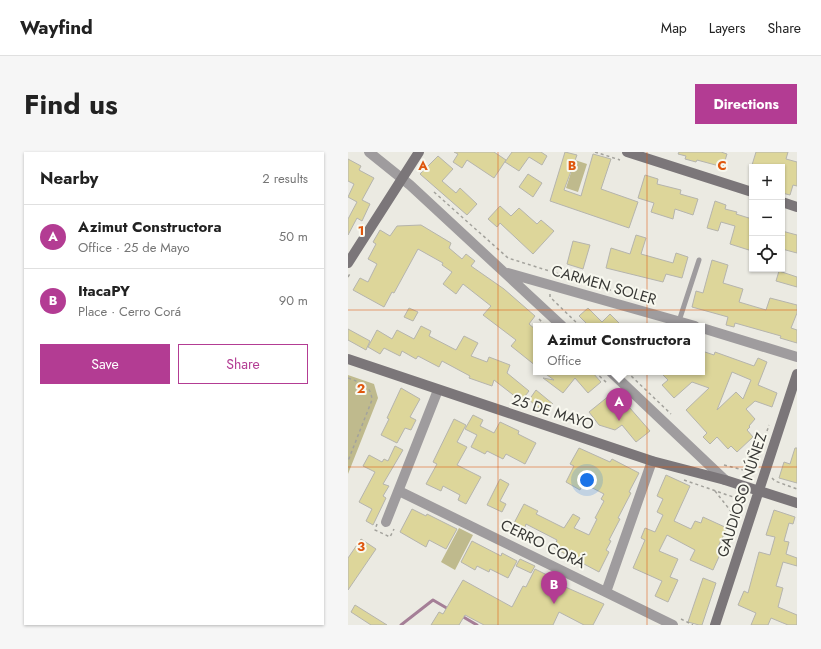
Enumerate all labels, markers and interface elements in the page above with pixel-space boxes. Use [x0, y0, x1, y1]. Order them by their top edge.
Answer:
text: Wayfind [20, 14, 93, 41]
text: Map [661, 18, 687, 38]
text: Layers [709, 18, 745, 38]
text: Share [767, 18, 801, 38]
text: Find us [24, 84, 118, 125]
button: Directions [695, 84, 797, 124]
text: A [417, 156, 428, 175]
text: B [568, 156, 577, 175]
text: C [717, 156, 727, 175]
map controls [749, 164, 785, 272]
button: + [749, 164, 785, 200]
text: Nearby [40, 166, 98, 190]
text: 2 results [262, 169, 308, 188]
button: − [749, 200, 785, 236]
text: Azimut Constructora [78, 216, 222, 238]
text: 1 [358, 221, 364, 240]
text: A [48, 227, 58, 246]
text: 50 m [279, 227, 308, 246]
button: locate [749, 236, 785, 272]
text: Office · 25 de Mayo [78, 238, 190, 257]
street label: CARMEN SOLER [549, 259, 660, 311]
text: ItacaPY [78, 280, 130, 302]
text: B [49, 291, 57, 310]
text: 90 m [279, 291, 308, 310]
text: Place · Cerro Corá [78, 302, 181, 321]
popup [533, 323, 705, 375]
text: Azimut Constructora [547, 329, 691, 351]
button: Save [40, 344, 170, 384]
button: Share [178, 344, 308, 384]
text: Office [547, 351, 581, 370]
text: 2 [357, 379, 365, 398]
street label: 25 DE MAYO [509, 388, 597, 436]
pin: A [606, 388, 632, 421]
street label: GAUDIOSO NÚÑEZ [711, 430, 773, 560]
your location [577, 470, 597, 490]
street label: CERRO CORÁ [497, 514, 589, 574]
text: 3 [357, 537, 365, 556]
pin: B [541, 571, 567, 604]

